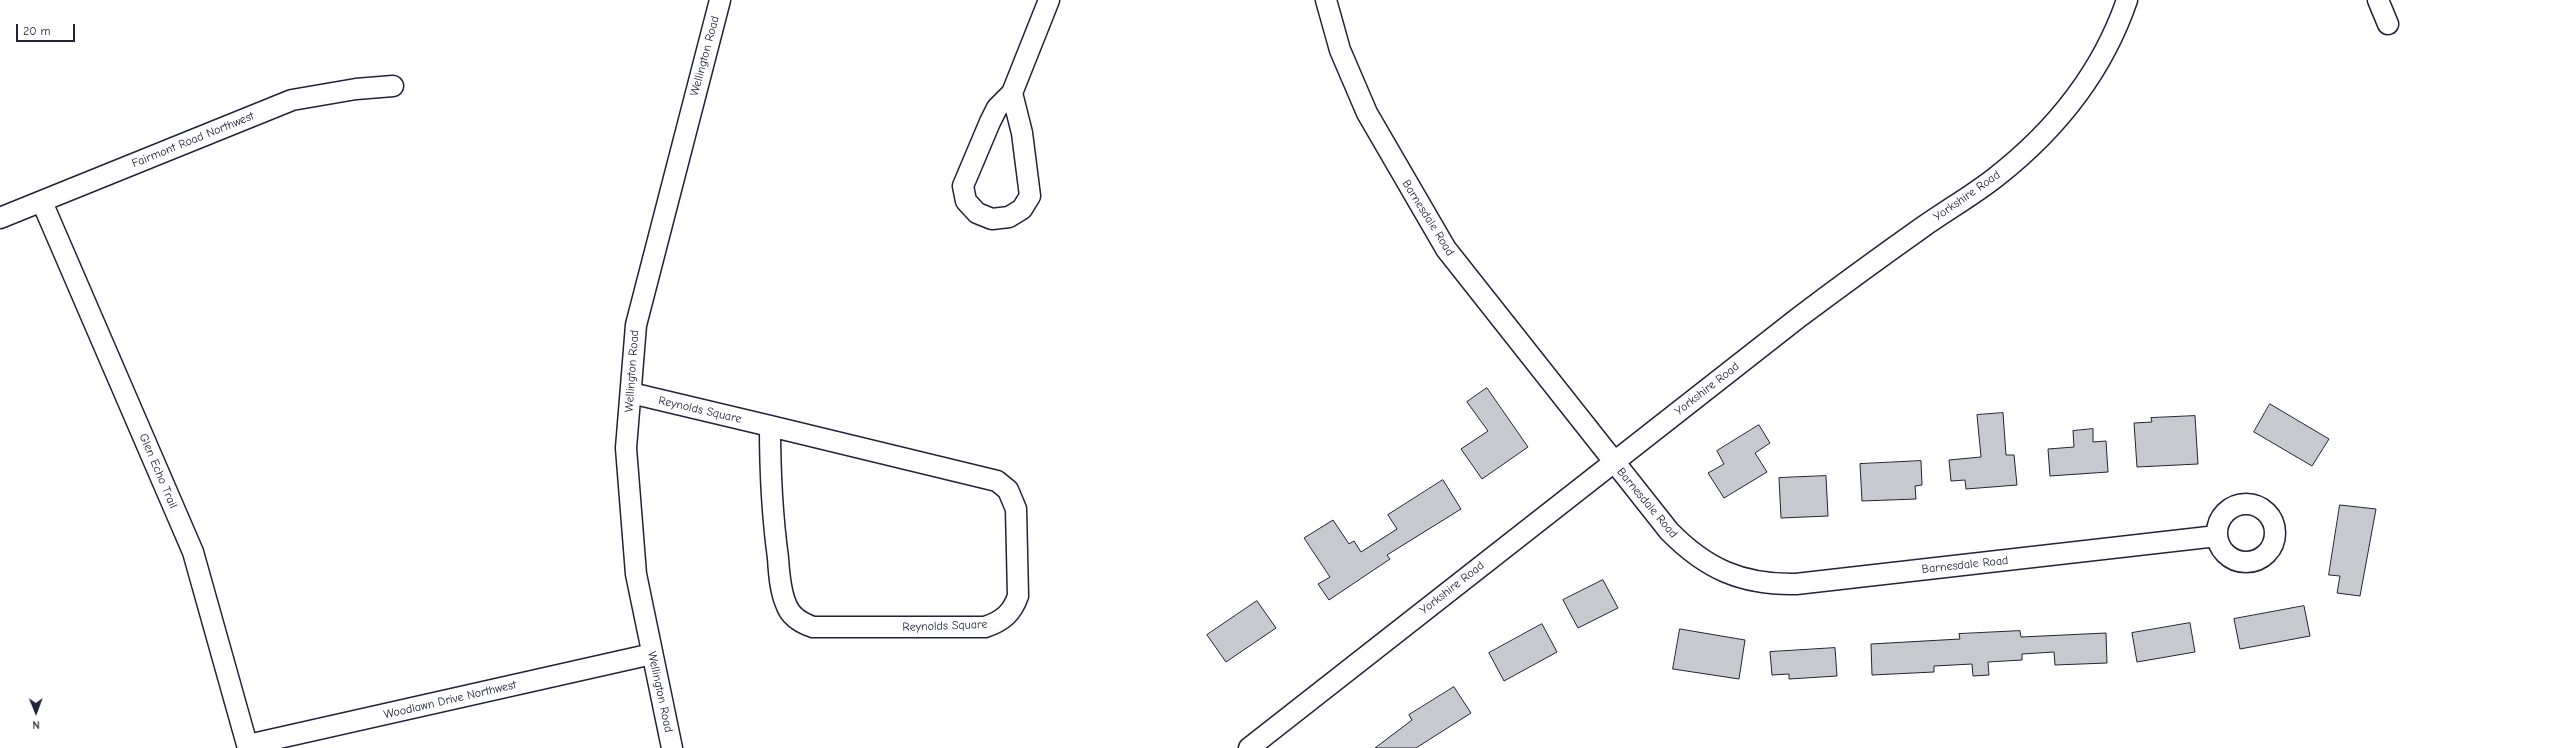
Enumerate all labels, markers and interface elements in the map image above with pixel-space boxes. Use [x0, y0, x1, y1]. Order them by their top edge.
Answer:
street label: Wellington Road [687, 14, 723, 98]
scale bar [18, 16, 77, 42]
text: 20 m [23, 24, 51, 38]
street label: Fairmont Road Northwest [130, 109, 256, 171]
street label: Yorkshire Road [1931, 168, 2003, 224]
street label: Barnesdale Road [1399, 177, 1457, 259]
street label: Wellington Road [622, 329, 642, 413]
street label: Yorkshire Road [1672, 359, 1742, 419]
street label: Reynolds Square [657, 393, 743, 427]
street label: Glen Echo Trail [136, 431, 180, 511]
street label: Barnesdale Road [1613, 465, 1681, 541]
street label: Barnesdale Road [1921, 553, 2009, 577]
street label: Yorkshire Road [1417, 558, 1487, 618]
street label: Reynolds Square [902, 617, 988, 635]
street label: Wellington Road [644, 650, 676, 734]
street label: Woodlawn Drive Northwest [382, 678, 518, 722]
north arrow [16, 692, 56, 732]
text: N [33, 718, 40, 731]

